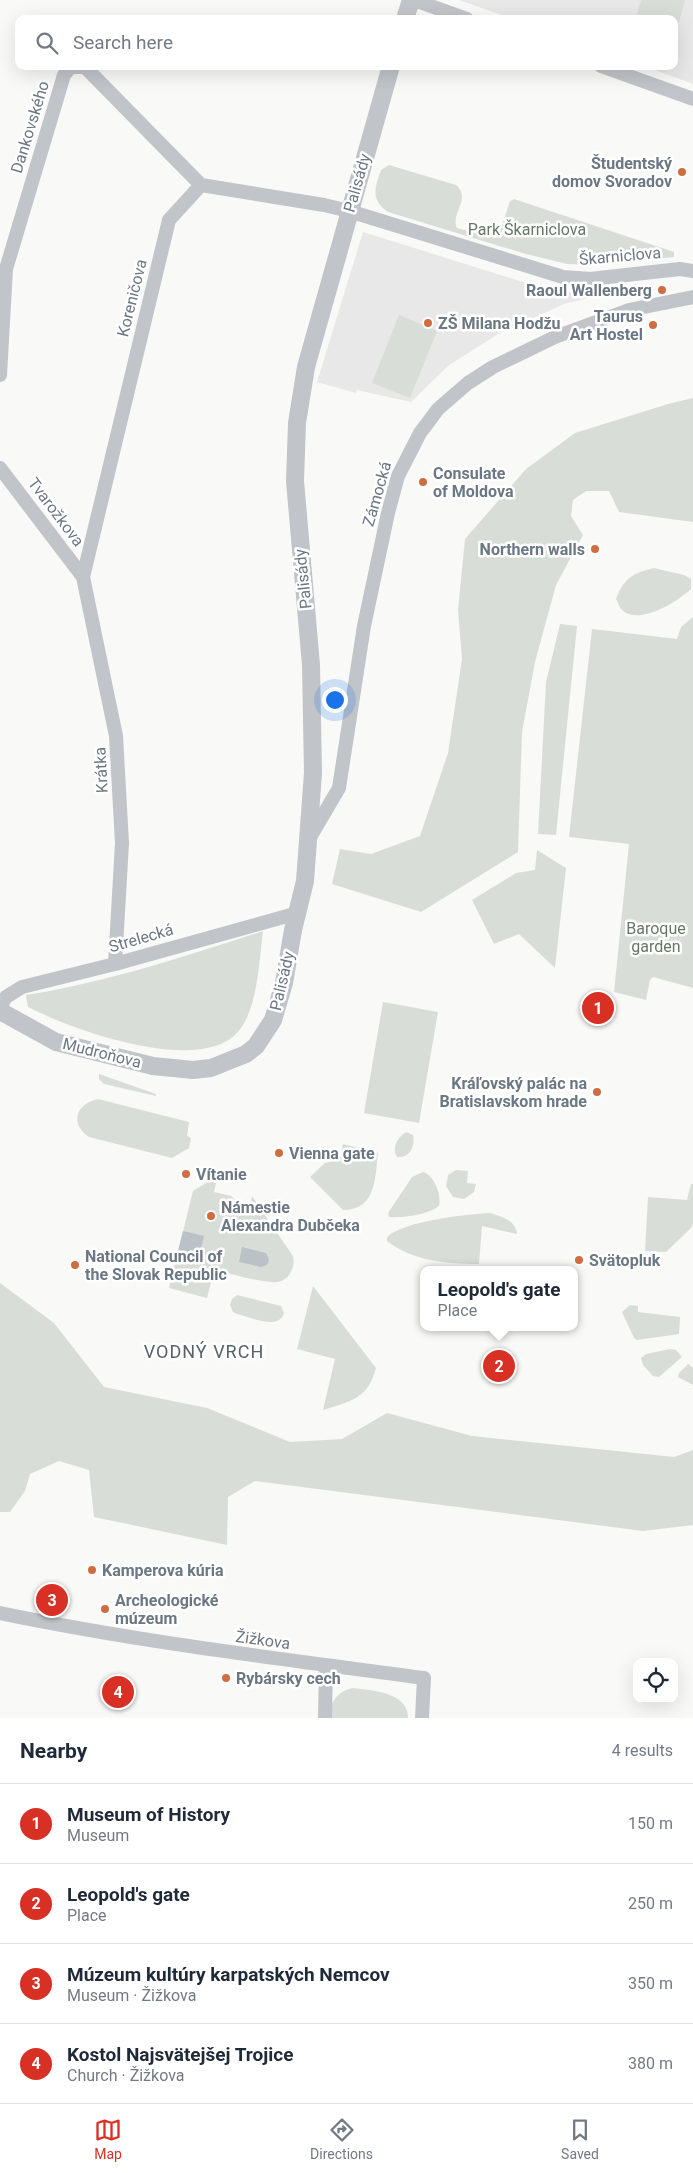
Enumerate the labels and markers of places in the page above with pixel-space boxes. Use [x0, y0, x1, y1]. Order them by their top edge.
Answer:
place label: Študentský domov Svoradov [552, 154, 673, 191]
marker: Študentský domov Svoradov [676, 166, 688, 178]
place label: Raoul Wallenberg [526, 281, 652, 300]
marker: Raoul Wallenberg [656, 284, 668, 296]
place label: Taurus Art Hostel [570, 307, 643, 344]
place label: ZŠ Milana Hodžu [438, 314, 561, 333]
marker: ZŠ Milana Hodžu [422, 317, 434, 329]
marker: Taurus Art Hostel [647, 319, 659, 331]
place label: Consulate of Moldova [433, 464, 514, 501]
marker: Consulate of Moldova [417, 476, 429, 488]
place label: Northern walls [480, 540, 585, 559]
marker: Northern walls [589, 543, 601, 555]
pin: 1 [582, 989, 614, 1027]
place label: Kráľovský palác na Bratislavskom hrade [440, 1074, 587, 1111]
marker: Kráľovský palác na Bratislavskom hrade [591, 1086, 603, 1098]
place label: Vienna gate [289, 1144, 375, 1163]
marker: Vienna gate [273, 1147, 285, 1159]
place label: Vítanie [196, 1165, 247, 1184]
marker: Vítanie [180, 1168, 192, 1180]
place label: Námestie Alexandra Dubčeka [221, 1198, 360, 1235]
marker: Námestie Alexandra Dubčeka [205, 1210, 217, 1222]
place label: National Council of the Slovak Republic [85, 1247, 227, 1284]
place label: Svätopluk [589, 1251, 661, 1270]
marker: Svätopluk [573, 1254, 585, 1266]
marker: National Council of the Slovak Republic [69, 1259, 81, 1271]
pin: 2 [483, 1347, 515, 1385]
place label: Kamperova kúria [102, 1561, 224, 1580]
marker: Kamperova kúria [86, 1564, 98, 1576]
pin: 3 [36, 1581, 68, 1619]
place label: Archeologické múzeum [115, 1591, 219, 1628]
marker: Archeologické múzeum [99, 1603, 111, 1615]
place label: Rybársky cech [236, 1669, 341, 1688]
marker: Rybársky cech [220, 1672, 232, 1684]
pin: 4 [102, 1673, 134, 1711]

